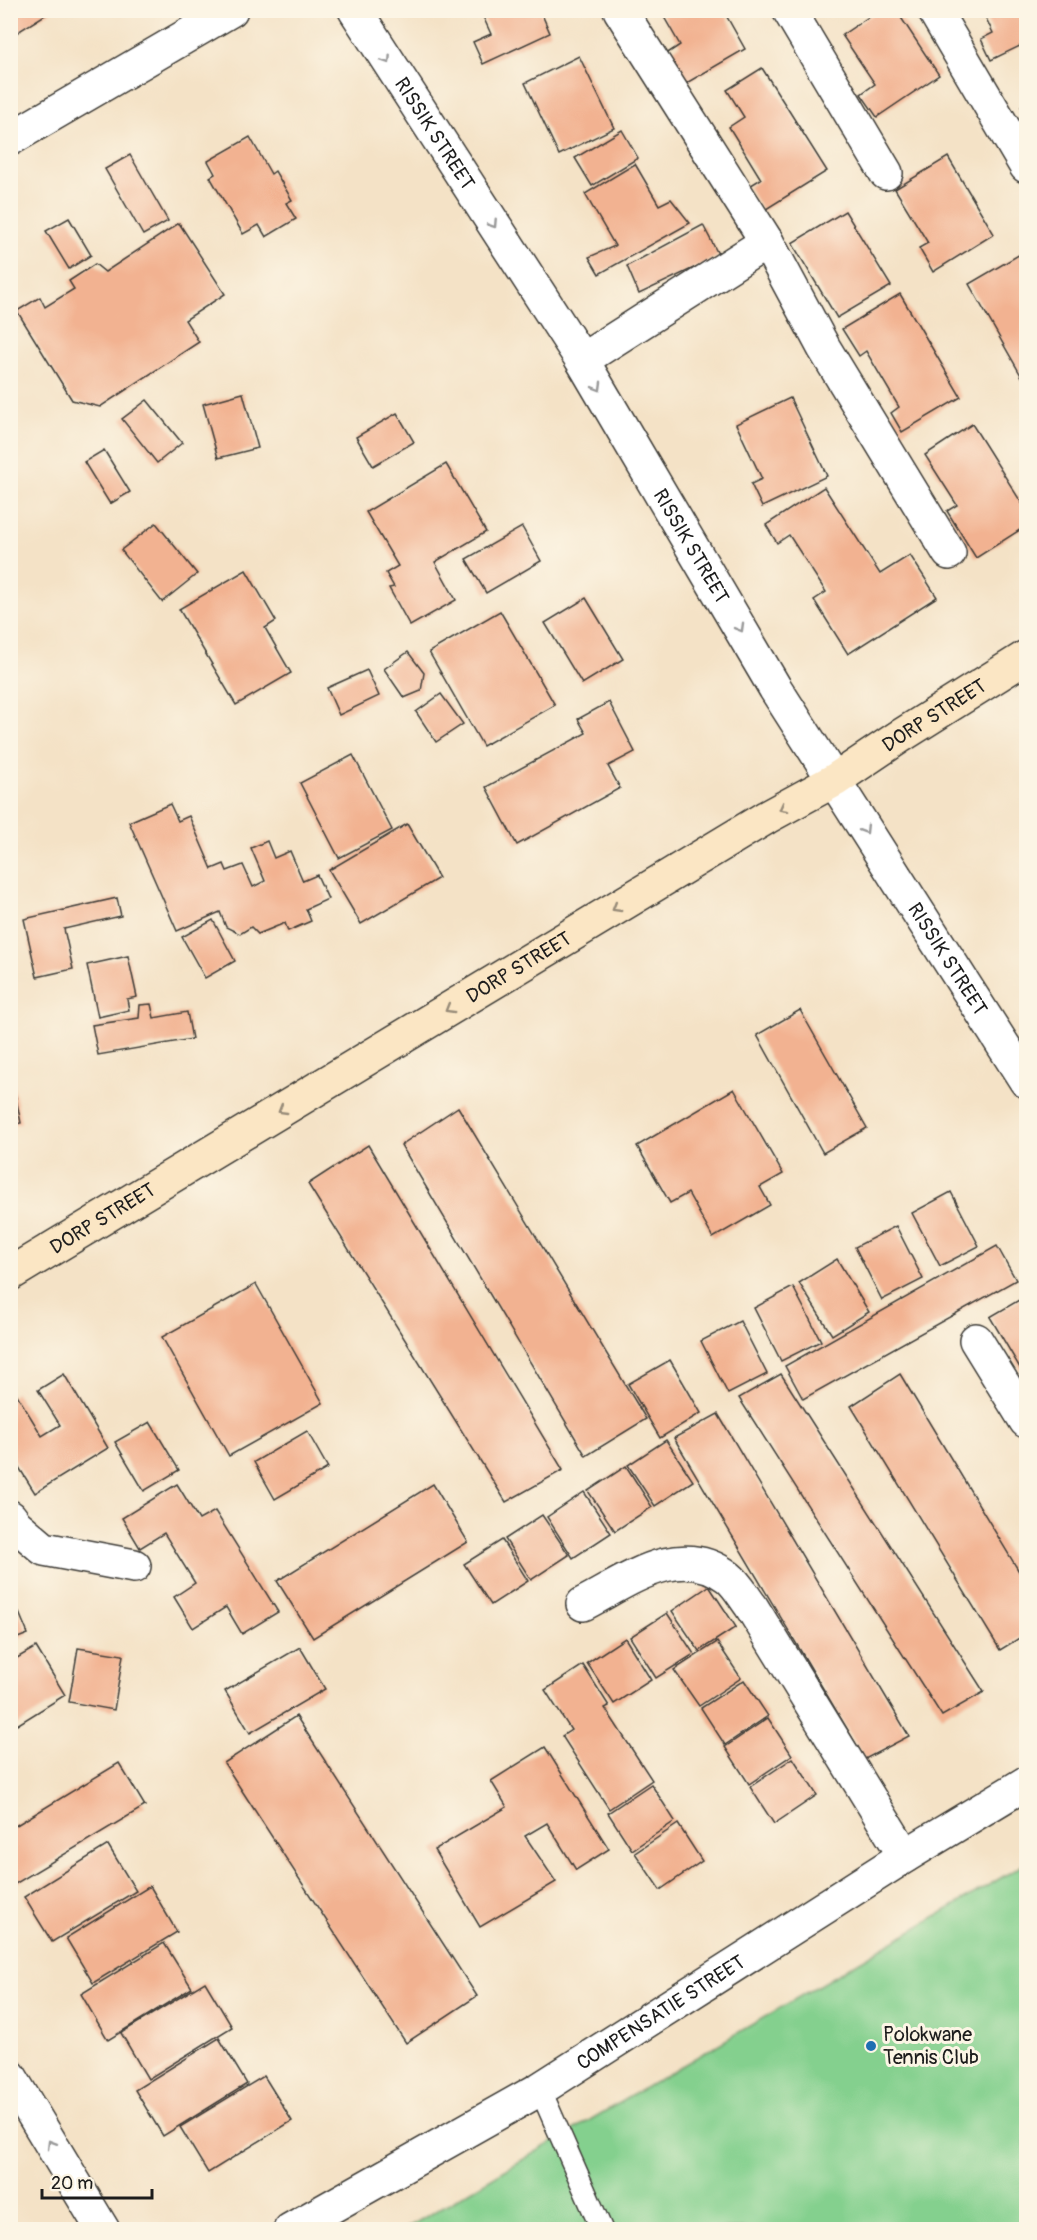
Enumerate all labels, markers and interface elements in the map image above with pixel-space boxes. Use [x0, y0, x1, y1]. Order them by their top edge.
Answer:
one-way arrow [380, 53, 391, 64]
street label: RISSIK STREET [389, 73, 480, 194]
one-way arrow [485, 217, 496, 228]
one-way arrow [591, 381, 603, 392]
street label: RISSIK STREET [648, 484, 734, 608]
one-way arrow [733, 622, 744, 632]
street label: DORP STREET [877, 673, 991, 758]
one-way arrow [779, 801, 789, 812]
one-way arrow [857, 824, 869, 834]
street label: RISSIK STREET [902, 898, 993, 1020]
one-way arrow [612, 901, 622, 912]
street label: DORP STREET [462, 926, 576, 1009]
one-way arrow [445, 1002, 455, 1013]
one-way arrow [278, 1102, 288, 1114]
street label: DORP STREET [46, 1177, 160, 1260]
street label: COMPENSATIE STREET [572, 1950, 750, 2075]
place label: Polokwane Tennis Club [883, 2022, 979, 2070]
marker: Polokwane Tennis Club [864, 2039, 878, 2053]
one-way arrow [47, 2140, 59, 2150]
scale bar [42, 2162, 152, 2200]
text: 20 m [51, 2172, 93, 2195]

